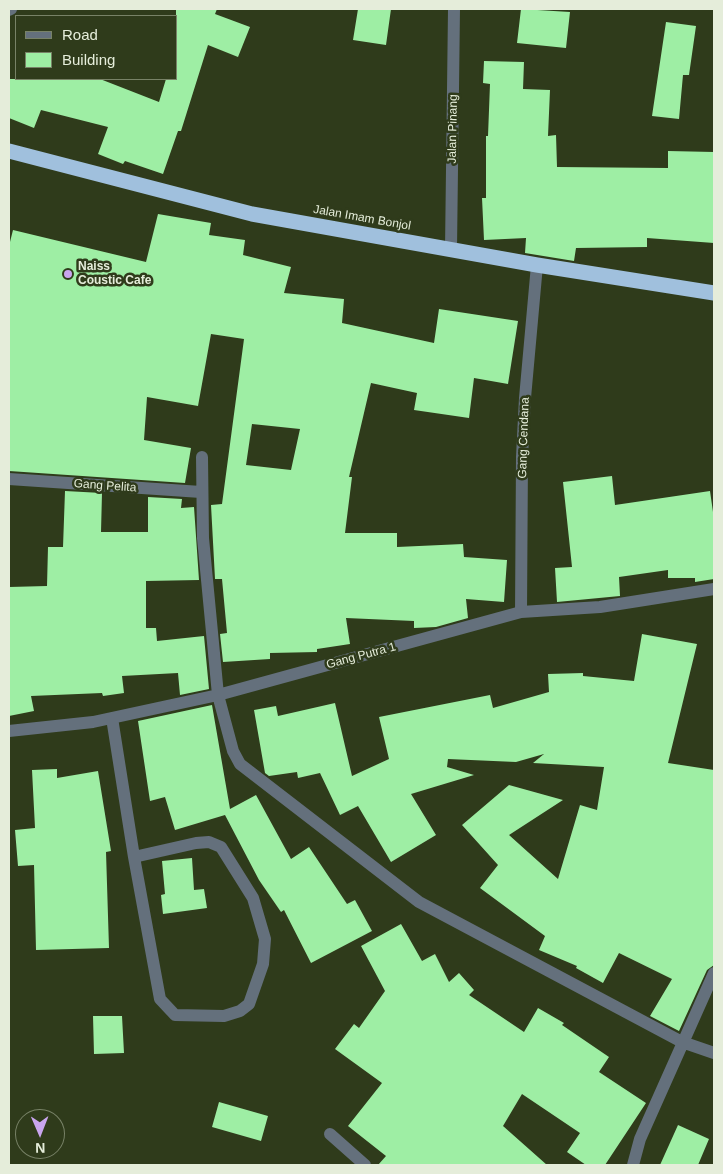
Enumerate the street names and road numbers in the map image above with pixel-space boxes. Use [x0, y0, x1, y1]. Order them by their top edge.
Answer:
street label: Jalan Pinang [445, 94, 461, 164]
street label: Jalan Imam Bonjol [312, 202, 412, 234]
street label: Gang Cendana [515, 397, 533, 479]
street label: Gang Pelita [73, 477, 137, 495]
street label: Gang Putra 1 [325, 640, 397, 672]

